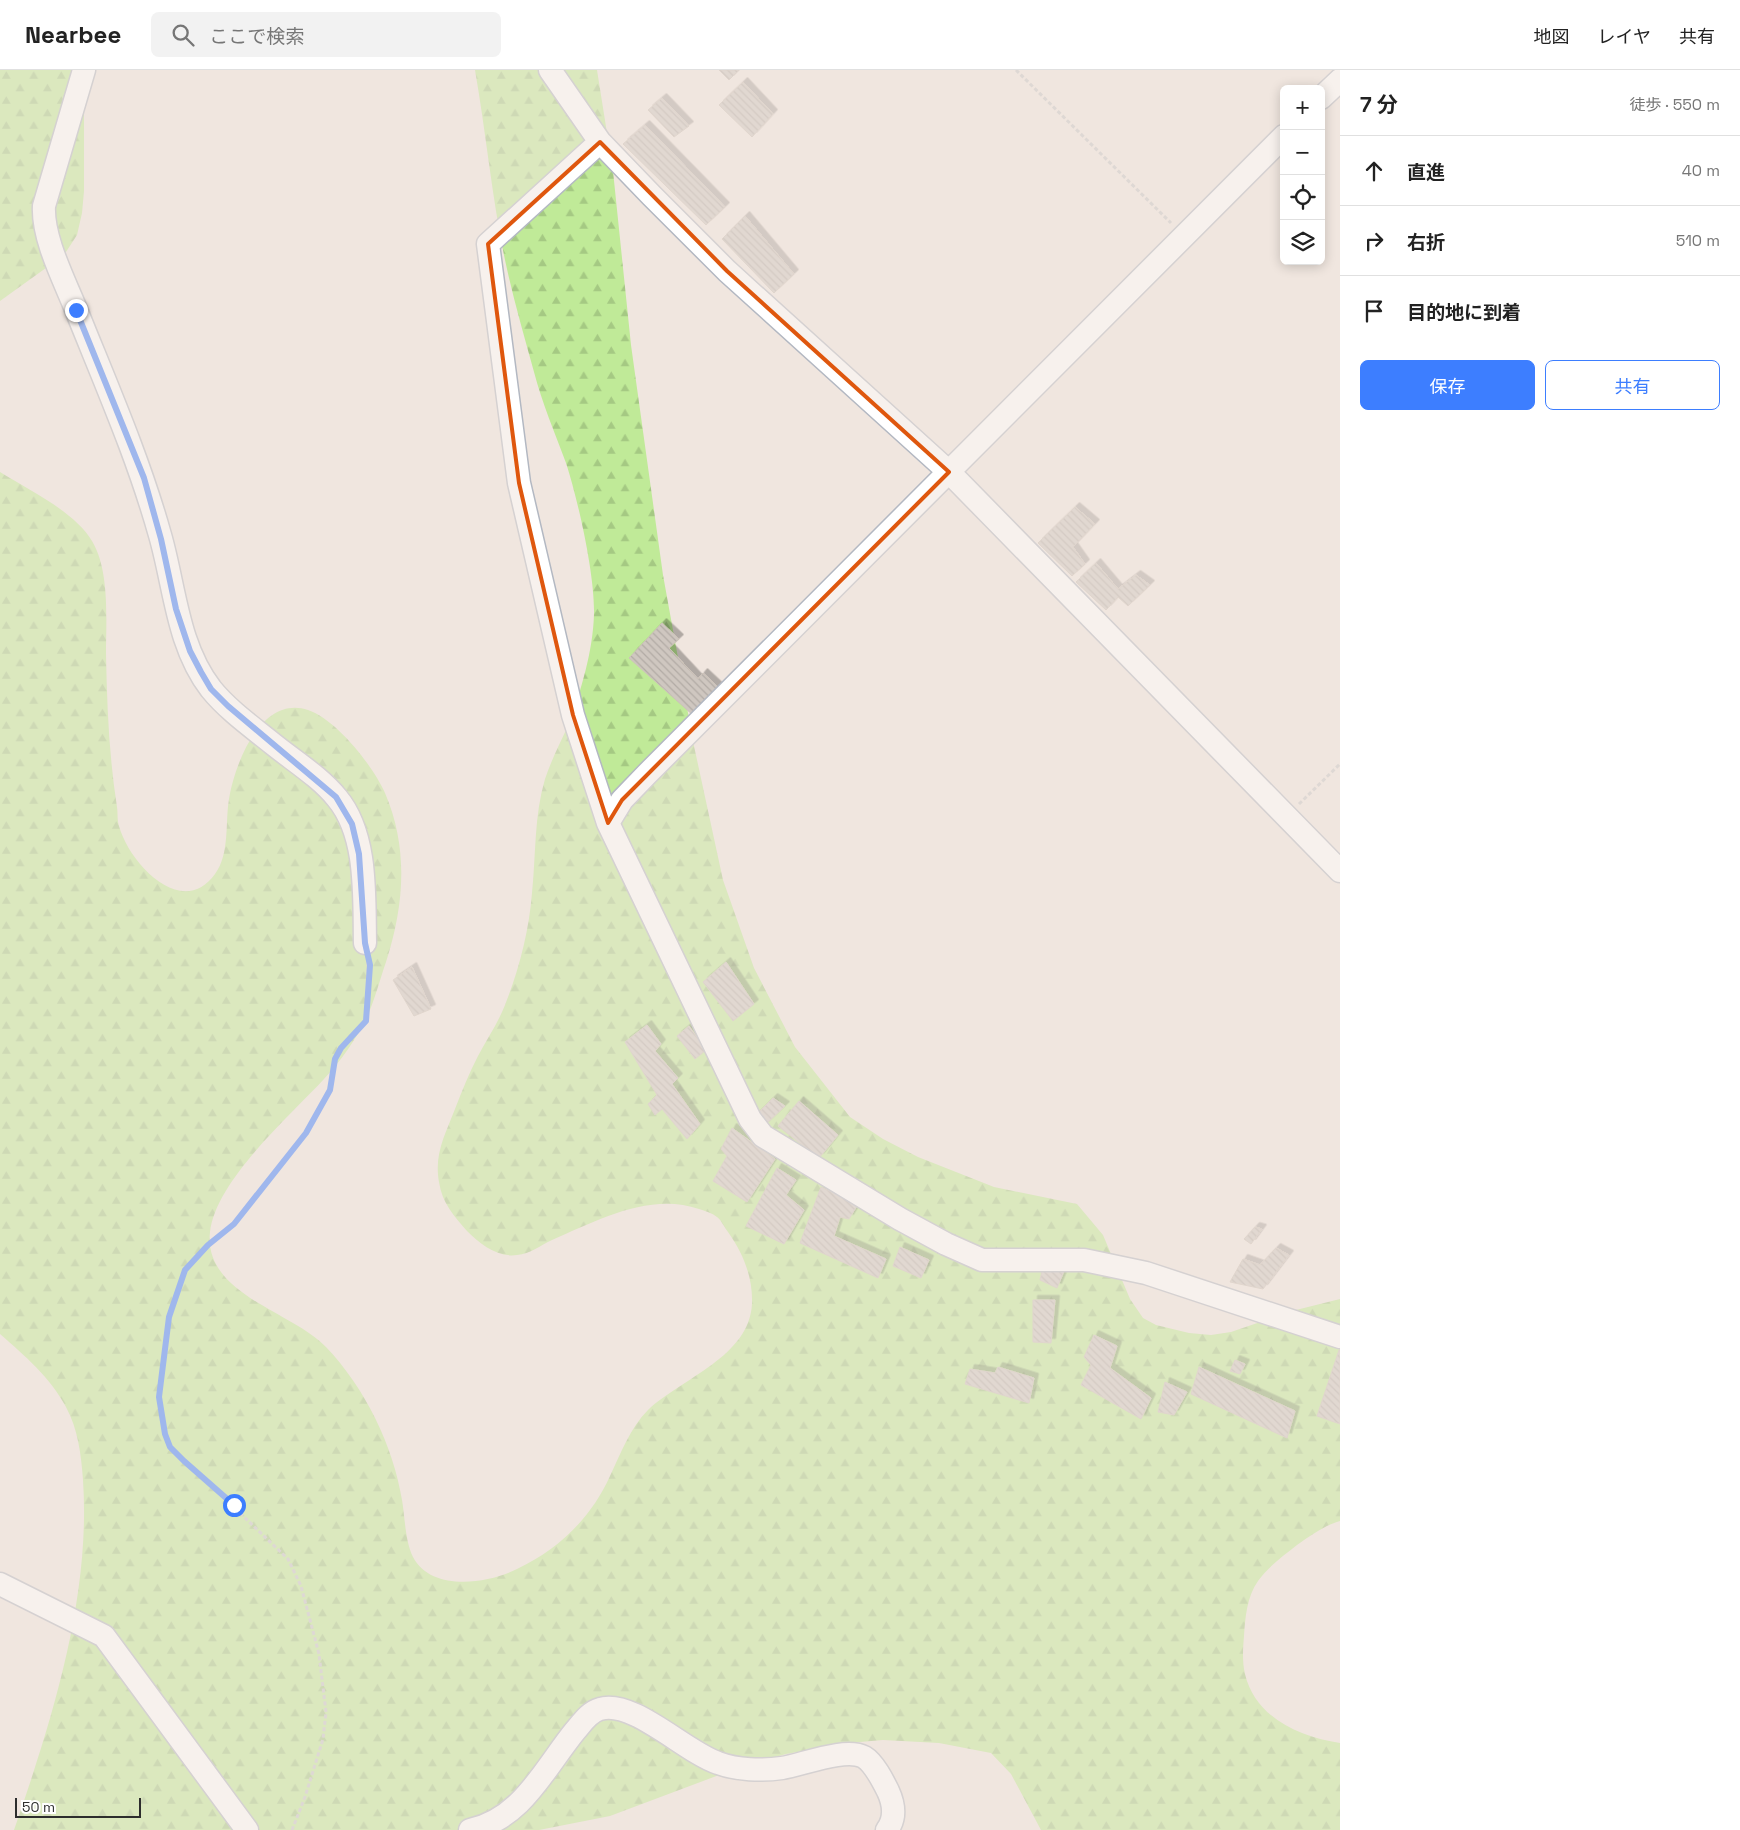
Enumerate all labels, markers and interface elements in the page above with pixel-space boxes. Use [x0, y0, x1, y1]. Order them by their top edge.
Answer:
search box [151, 12, 501, 57]
text: Nearbee [25, 19, 121, 50]
icon: search [169, 21, 197, 49]
text: ここで検索 [209, 24, 304, 49]
text: 地図 [1534, 25, 1570, 48]
text: レイヤ [1598, 25, 1651, 48]
text: 共有 [1679, 25, 1715, 48]
map controls [1280, 85, 1325, 265]
button: + [1280, 85, 1325, 130]
text: 7 分 [1360, 91, 1398, 118]
text: 徒歩 · 550 m [1629, 94, 1720, 115]
button: − [1280, 130, 1325, 175]
icon: ahead [1360, 157, 1388, 185]
text: 直進 [1407, 160, 1445, 185]
text: 40 m [1682, 160, 1720, 181]
button: locate [1280, 175, 1325, 220]
button: layers [1280, 220, 1325, 265]
icon: right [1360, 227, 1388, 255]
text: 右折 [1407, 230, 1445, 255]
text: 510 m [1676, 230, 1720, 251]
icon: arrive [1360, 297, 1388, 325]
route end [65, 299, 88, 322]
text: 目的地に到着 [1407, 300, 1521, 325]
button: 保存 [1360, 360, 1535, 410]
button: 共有 [1545, 360, 1720, 410]
route start [223, 1494, 246, 1517]
scale bar [15, 1795, 141, 1818]
text: 50 m [22, 1798, 55, 1816]

